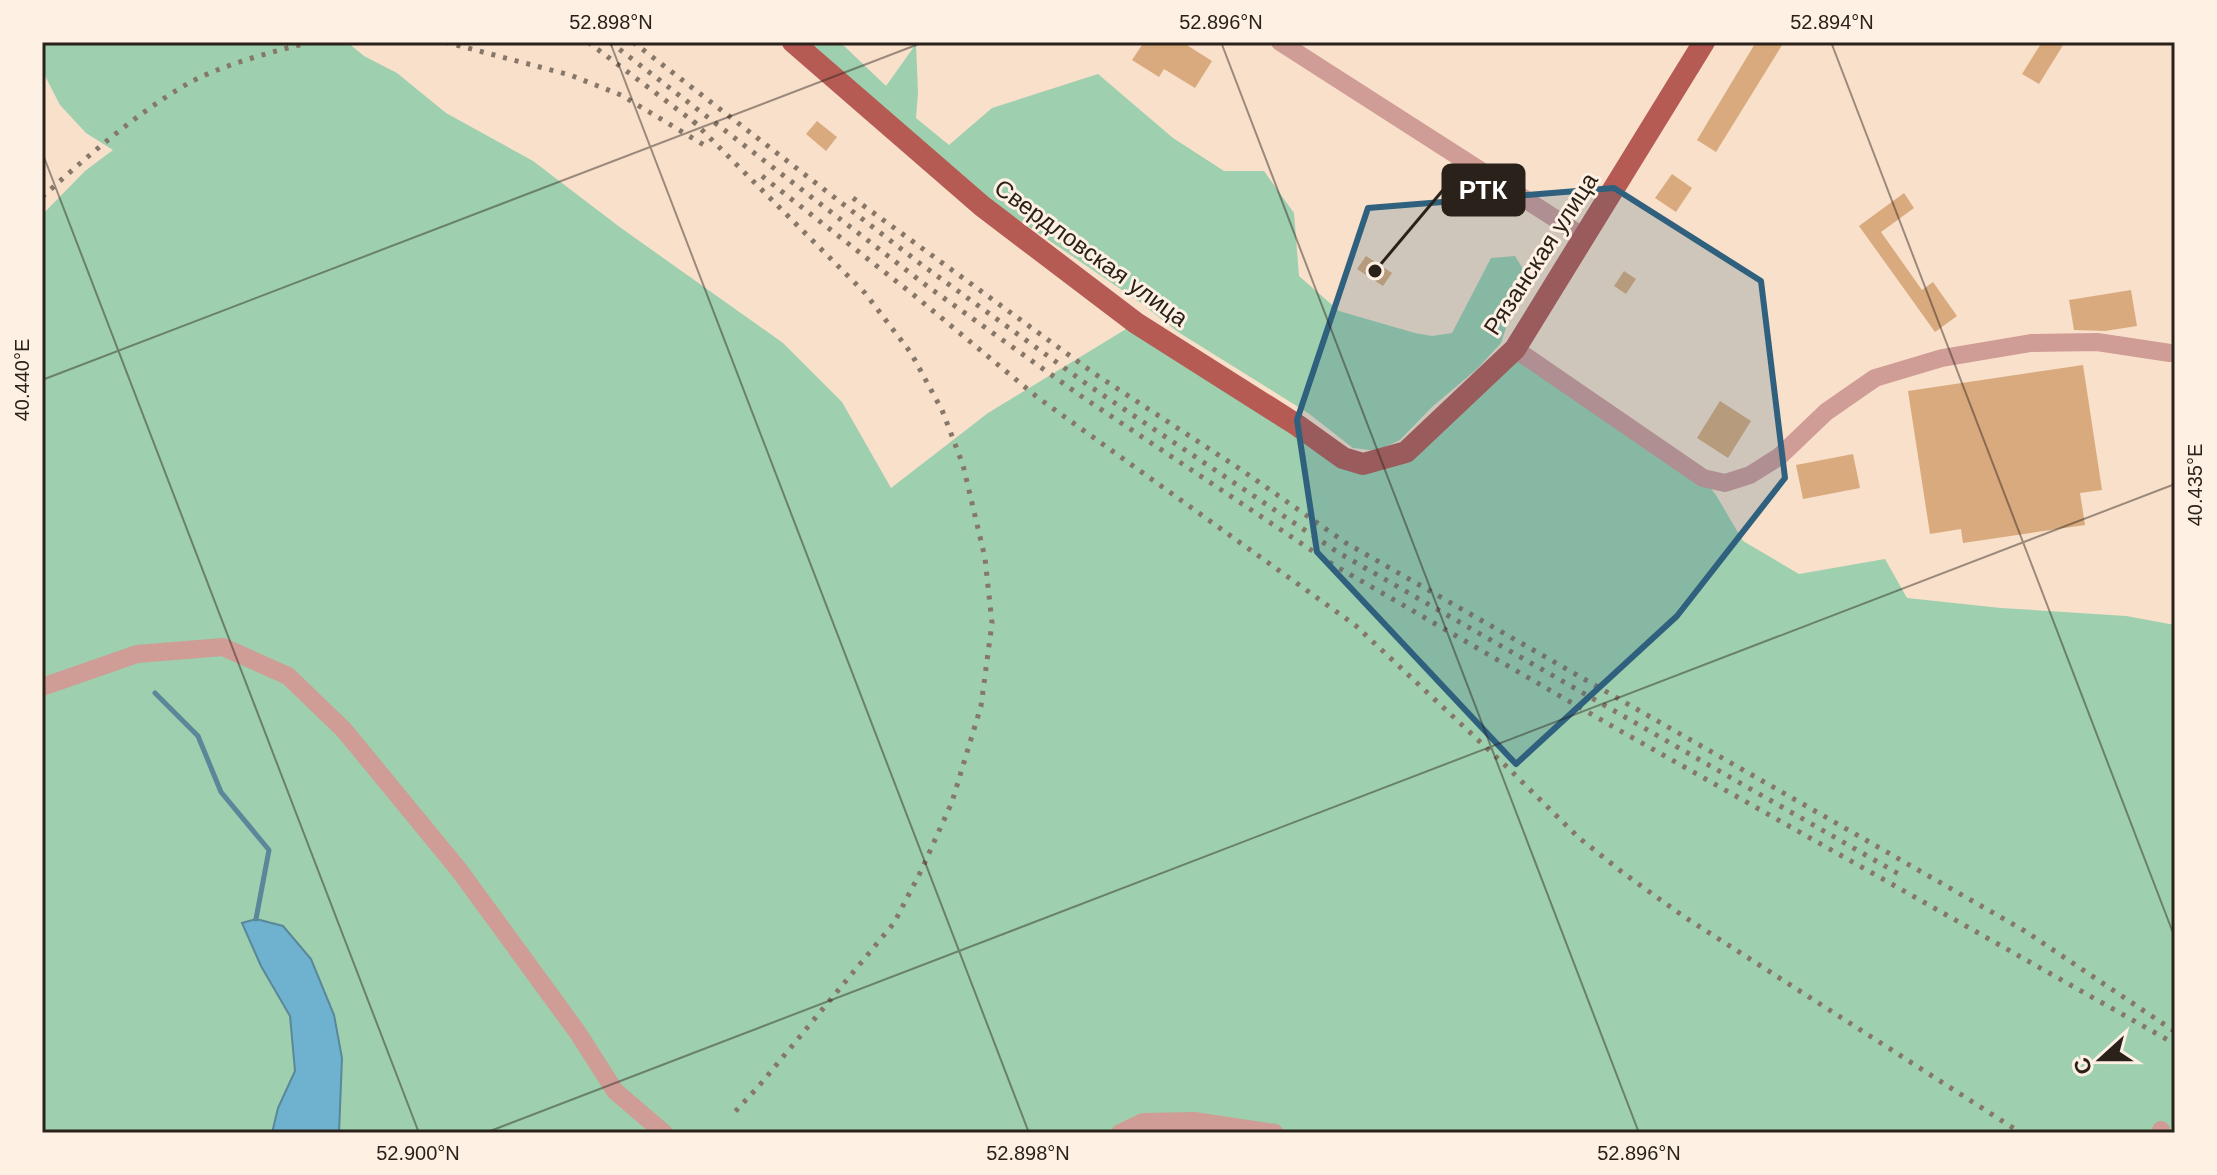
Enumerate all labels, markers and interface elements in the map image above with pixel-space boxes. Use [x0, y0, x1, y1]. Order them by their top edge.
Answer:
text: 52.898°N [569, 11, 653, 33]
text: 52.896°N [1179, 11, 1263, 33]
text: 52.894°N [1790, 11, 1874, 33]
callout: РТК [1443, 165, 1524, 215]
street label: Рязанская улица [1478, 167, 1603, 340]
street label: Свердловская улица [989, 173, 1194, 332]
text: РТК [1459, 175, 1508, 205]
text: 40.440°E [11, 339, 33, 421]
text: 40.435°E [2184, 444, 2206, 526]
north arrow [2061, 1019, 2141, 1099]
text: С [2068, 1054, 2097, 1078]
text: 52.900°N [376, 1142, 460, 1164]
text: 52.898°N [986, 1142, 1070, 1164]
text: 52.896°N [1597, 1142, 1681, 1164]

